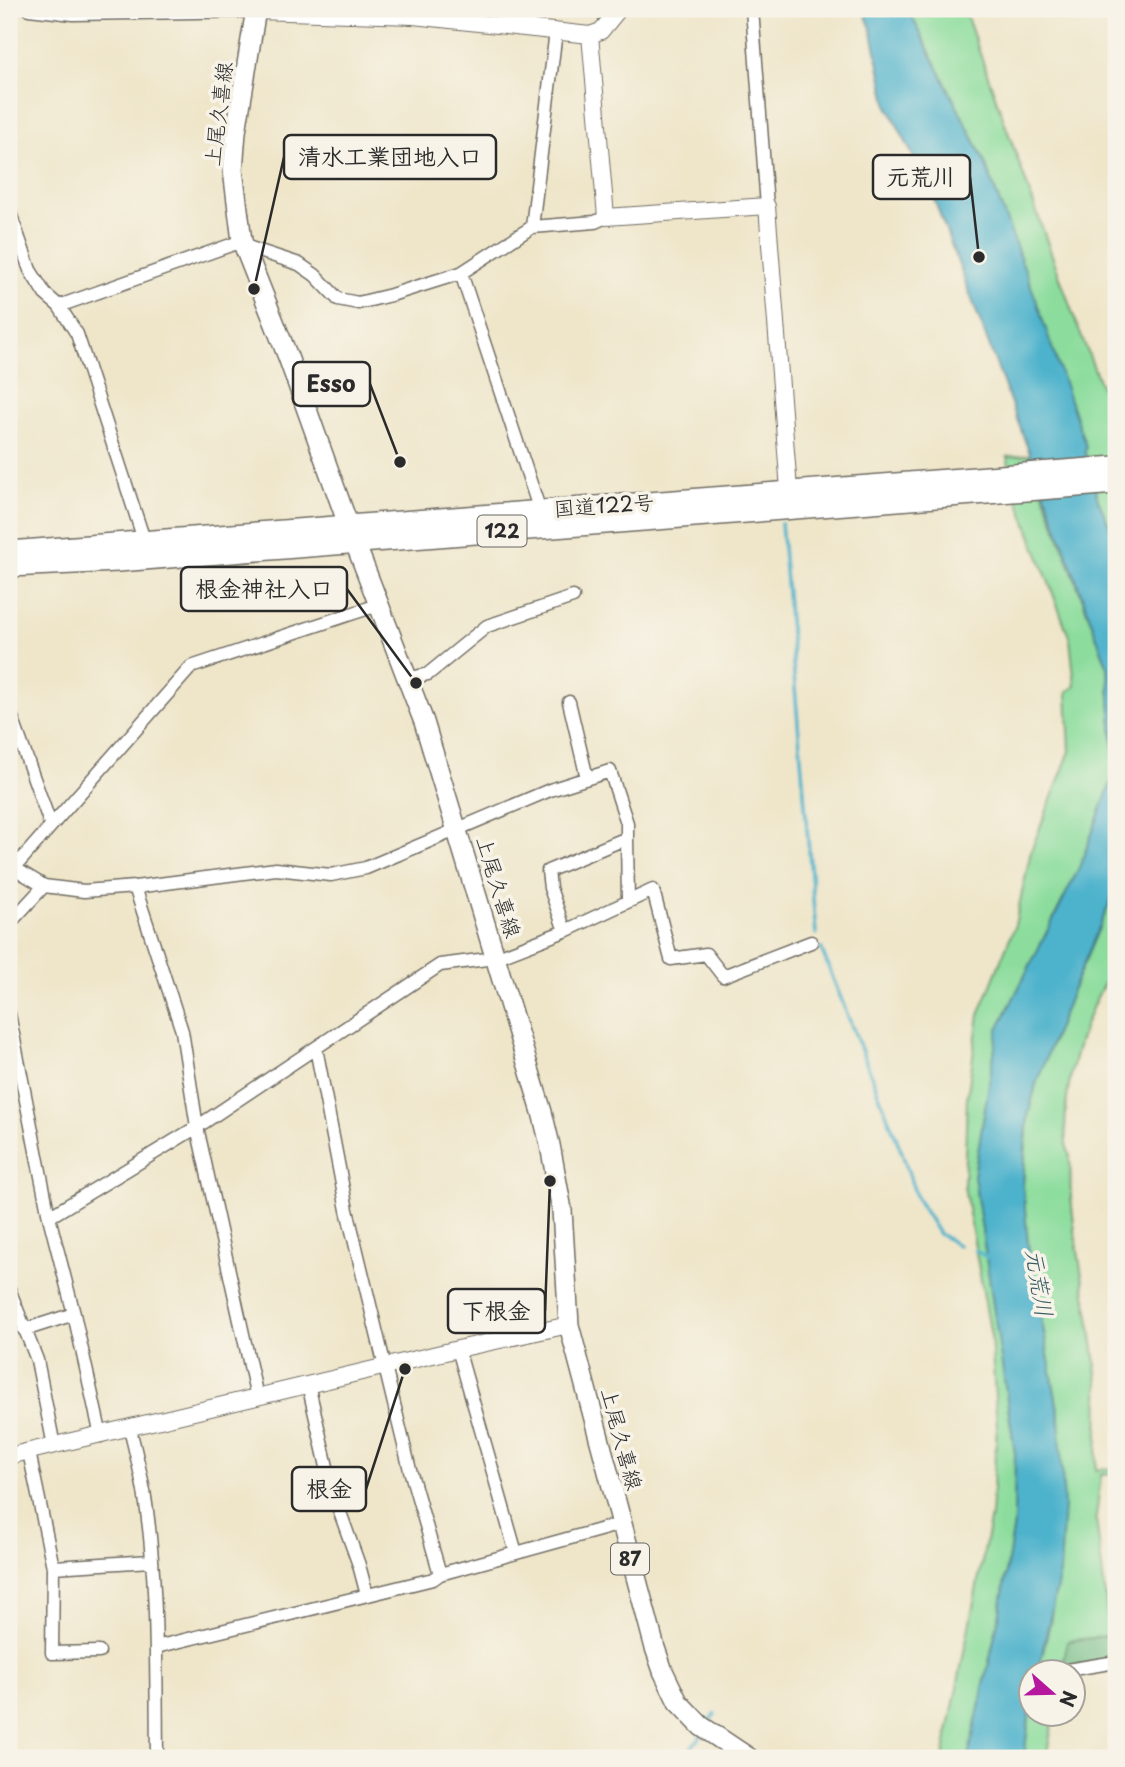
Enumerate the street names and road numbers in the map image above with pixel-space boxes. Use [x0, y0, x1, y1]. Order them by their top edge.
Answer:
street label: 上尾久喜線 [195, 60, 239, 168]
street label: 国道122号 [553, 485, 655, 523]
road number: 122 [477, 516, 526, 546]
street label: 上尾久喜線 [469, 832, 531, 941]
street label: 上尾久喜線 [594, 1384, 652, 1493]
road number: 87 [611, 1544, 649, 1574]

